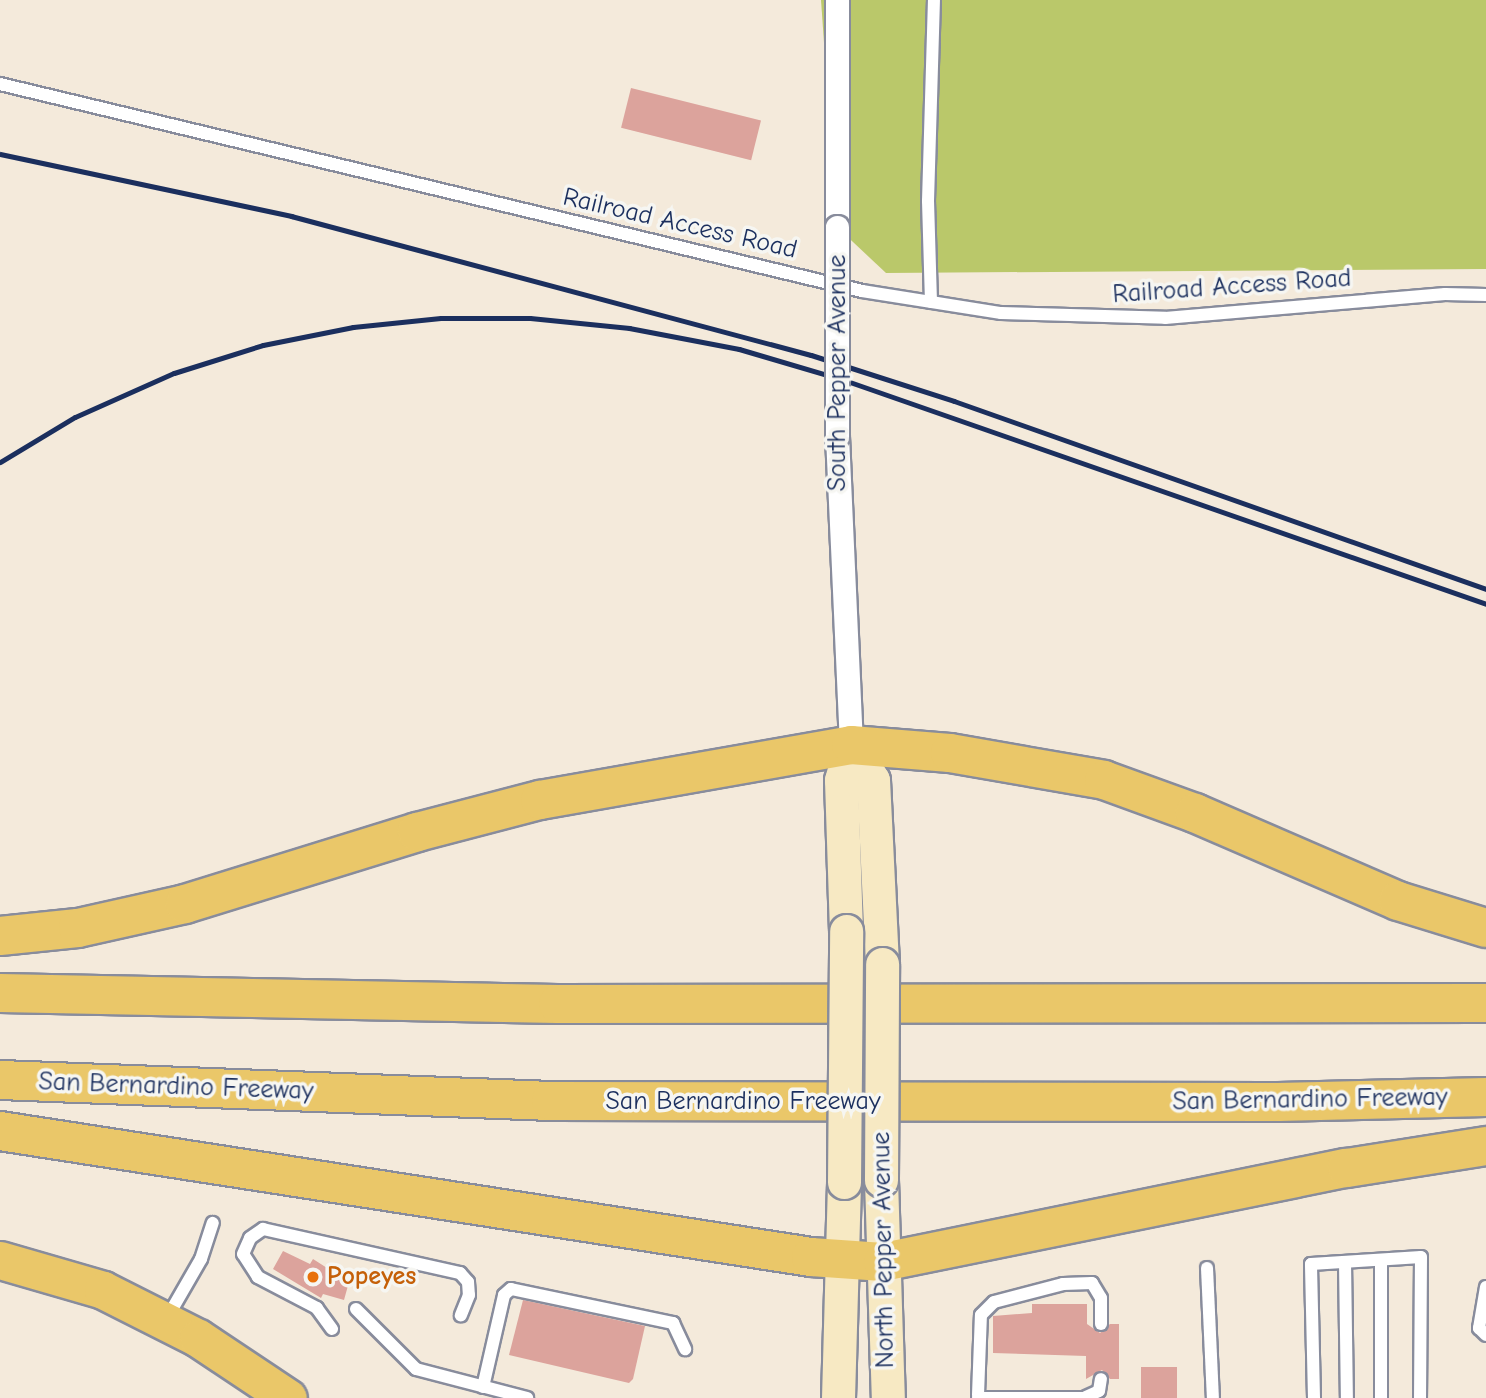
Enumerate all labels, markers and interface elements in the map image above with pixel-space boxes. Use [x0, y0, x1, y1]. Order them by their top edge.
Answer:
street label: Railroad Access Road [560, 182, 800, 266]
street label: South Pepper Avenue [822, 255, 854, 491]
street label: Railroad Access Road [1112, 263, 1352, 311]
street label: San Bernardino Freeway [38, 1067, 314, 1107]
street label: San Bernardino Freeway [1172, 1082, 1448, 1118]
street label: San Bernardino Freeway [605, 1086, 881, 1118]
street label: North Pepper Avenue [866, 1131, 902, 1369]
place label: Popeyes [327, 1261, 416, 1293]
marker: Popeyes [305, 1269, 321, 1285]

